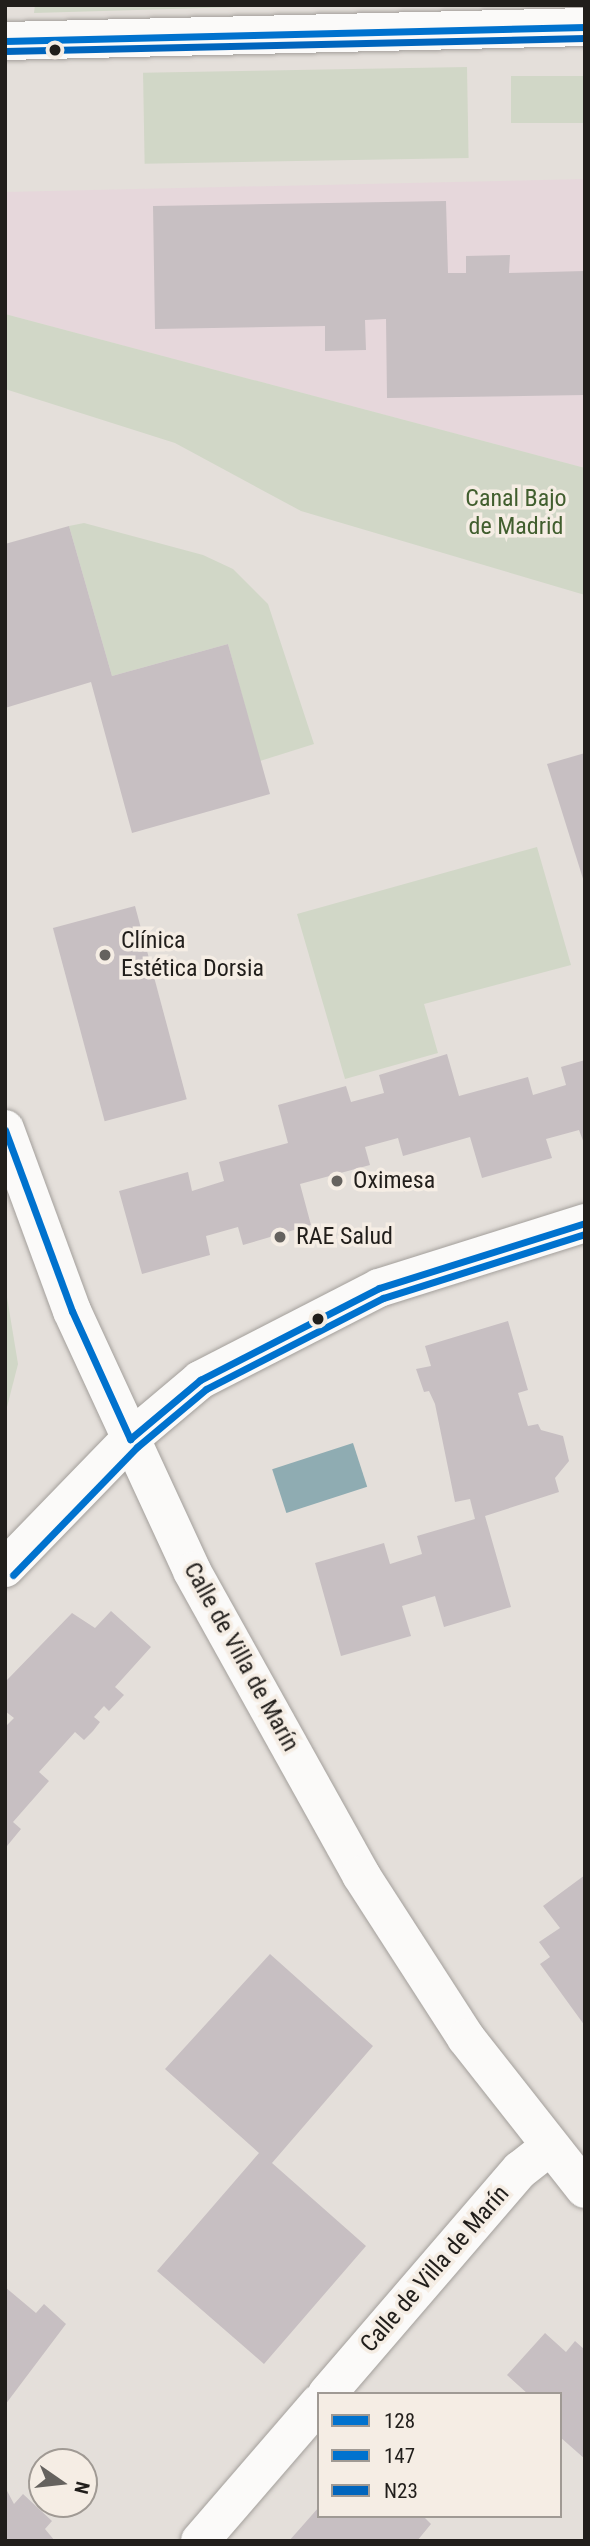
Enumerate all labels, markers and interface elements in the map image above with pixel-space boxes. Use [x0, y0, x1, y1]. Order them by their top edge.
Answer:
unlabelled marker [48, 43, 62, 57]
park label: Canal Bajo de Madrid [465, 485, 567, 541]
place label: Clínica Estética Dorsia [121, 927, 264, 983]
marker: Clínica Estética Dorsia [95, 945, 115, 965]
place label: Oximesa [353, 1167, 435, 1195]
marker: Oximesa [327, 1171, 347, 1191]
place label: RAE Salud [296, 1223, 393, 1251]
marker: RAE Salud [270, 1227, 290, 1247]
unlabelled marker [311, 1312, 325, 1326]
street label: Calle de Villa de Marín [177, 1558, 305, 1756]
street label: Calle de Villa de Marín [355, 2180, 515, 2358]
legend [317, 2392, 562, 2518]
text: 128 [384, 2409, 415, 2433]
text: 147 [384, 2444, 415, 2468]
north arrow [28, 2448, 98, 2518]
text: N [69, 2479, 94, 2496]
text: N23 [384, 2479, 418, 2503]

